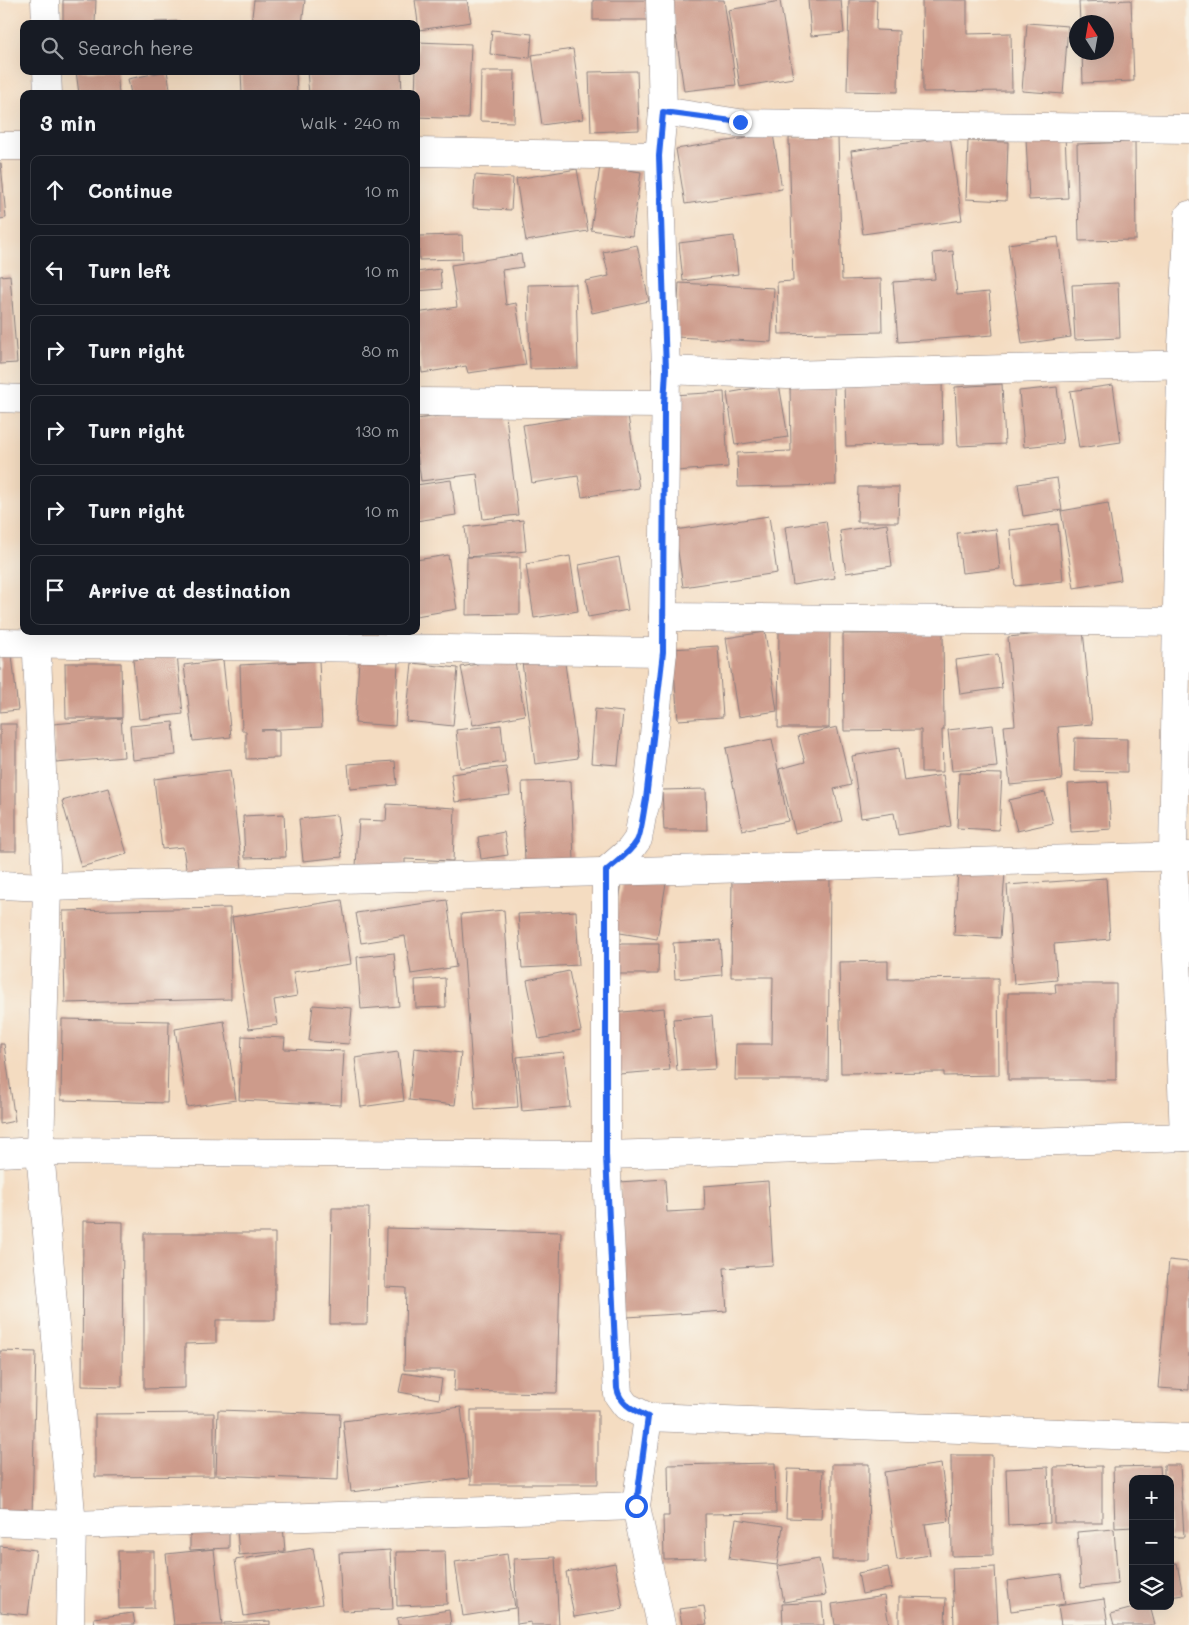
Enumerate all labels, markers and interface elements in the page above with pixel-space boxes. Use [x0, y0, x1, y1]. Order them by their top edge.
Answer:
north arrow [1069, 15, 1114, 60]
search box [20, 20, 420, 75]
icon: search [38, 34, 66, 62]
text: Search here [78, 35, 194, 60]
text: 3 min [40, 109, 96, 136]
route end [729, 111, 752, 134]
text: Walk · 240 m [300, 112, 400, 133]
icon: ahead [41, 176, 69, 204]
text: Continue [88, 178, 173, 203]
text: 10 m [364, 180, 399, 201]
icon: left [41, 256, 69, 284]
text: Turn left [88, 258, 171, 283]
text: 10 m [364, 260, 399, 281]
icon: right [41, 336, 69, 364]
text: Turn right [88, 338, 185, 363]
text: 80 m [362, 340, 399, 361]
icon: right [41, 416, 69, 444]
text: Turn right [88, 418, 185, 443]
text: 130 m [355, 420, 399, 441]
icon: right [41, 496, 69, 524]
text: Turn right [88, 498, 185, 523]
text: 10 m [364, 500, 399, 521]
icon: arrive [41, 576, 69, 604]
text: Arrive at destination [88, 578, 291, 603]
map controls [1129, 1475, 1174, 1610]
button: + [1129, 1475, 1174, 1520]
route start [625, 1495, 648, 1518]
button: − [1129, 1520, 1174, 1565]
button: layers [1129, 1565, 1174, 1610]

